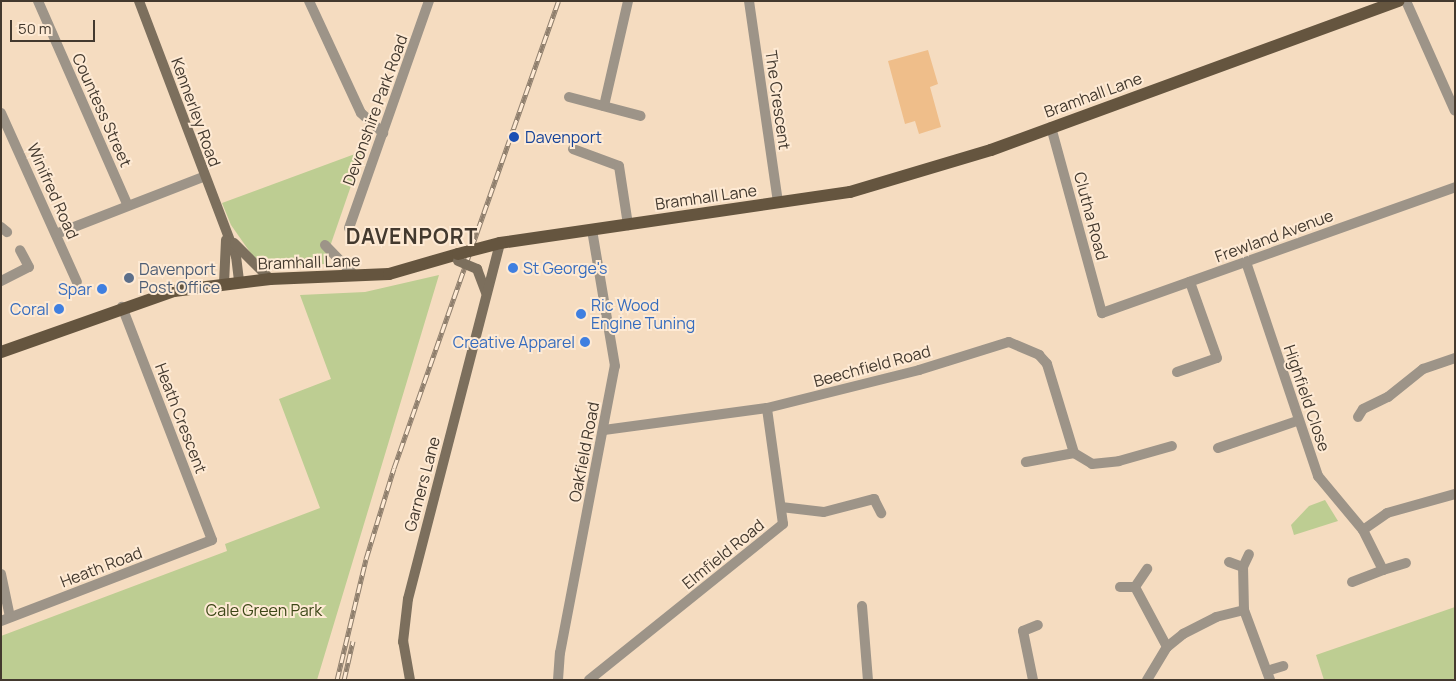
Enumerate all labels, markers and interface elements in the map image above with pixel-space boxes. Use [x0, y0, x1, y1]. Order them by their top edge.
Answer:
scale bar [12, 10, 98, 42]
text: 50 m [18, 18, 52, 39]
street label: Devonshire Park Road [339, 32, 411, 188]
street label: The Crescent [762, 49, 794, 151]
street label: Countess Street [68, 50, 136, 170]
street label: Kennerley Road [167, 55, 225, 169]
street label: Bramhall Lane [1041, 68, 1145, 122]
place label: Davenport [525, 127, 602, 147]
marker: Davenport [507, 130, 521, 144]
street label: Winifred Road [23, 140, 83, 242]
street label: Clutha Road [1070, 170, 1112, 262]
street label: Bramhall Lane [654, 180, 758, 214]
street label: Frewland Avenue [1212, 206, 1336, 266]
district label: DAVENPORT [345, 223, 479, 249]
street label: Bramhall Lane [257, 251, 361, 273]
place label: St George's [523, 258, 607, 278]
place label: Davenport Post Office [139, 259, 220, 297]
marker: St George's [507, 262, 519, 274]
marker: Davenport Post Office [123, 272, 135, 284]
place label: Spar [58, 279, 92, 299]
marker: Spar [96, 283, 108, 295]
place label: Ric Wood Engine Tuning [591, 295, 695, 333]
place label: Coral [10, 299, 49, 319]
marker: Coral [53, 303, 65, 315]
marker: Ric Wood Engine Tuning [575, 308, 587, 320]
place label: Creative Apparel [453, 332, 575, 352]
marker: Creative Apparel [579, 336, 591, 348]
street label: Beechfield Road [811, 341, 933, 391]
street label: Highfield Close [1280, 342, 1334, 454]
street label: Heath Crescent [151, 360, 211, 476]
street label: Oakfield Road [565, 400, 603, 504]
street label: Garners Lane [400, 434, 444, 534]
street label: Elmfield Road [678, 515, 768, 593]
street label: Heath Road [57, 543, 145, 591]
park label: Cale Green Park [206, 600, 322, 620]

